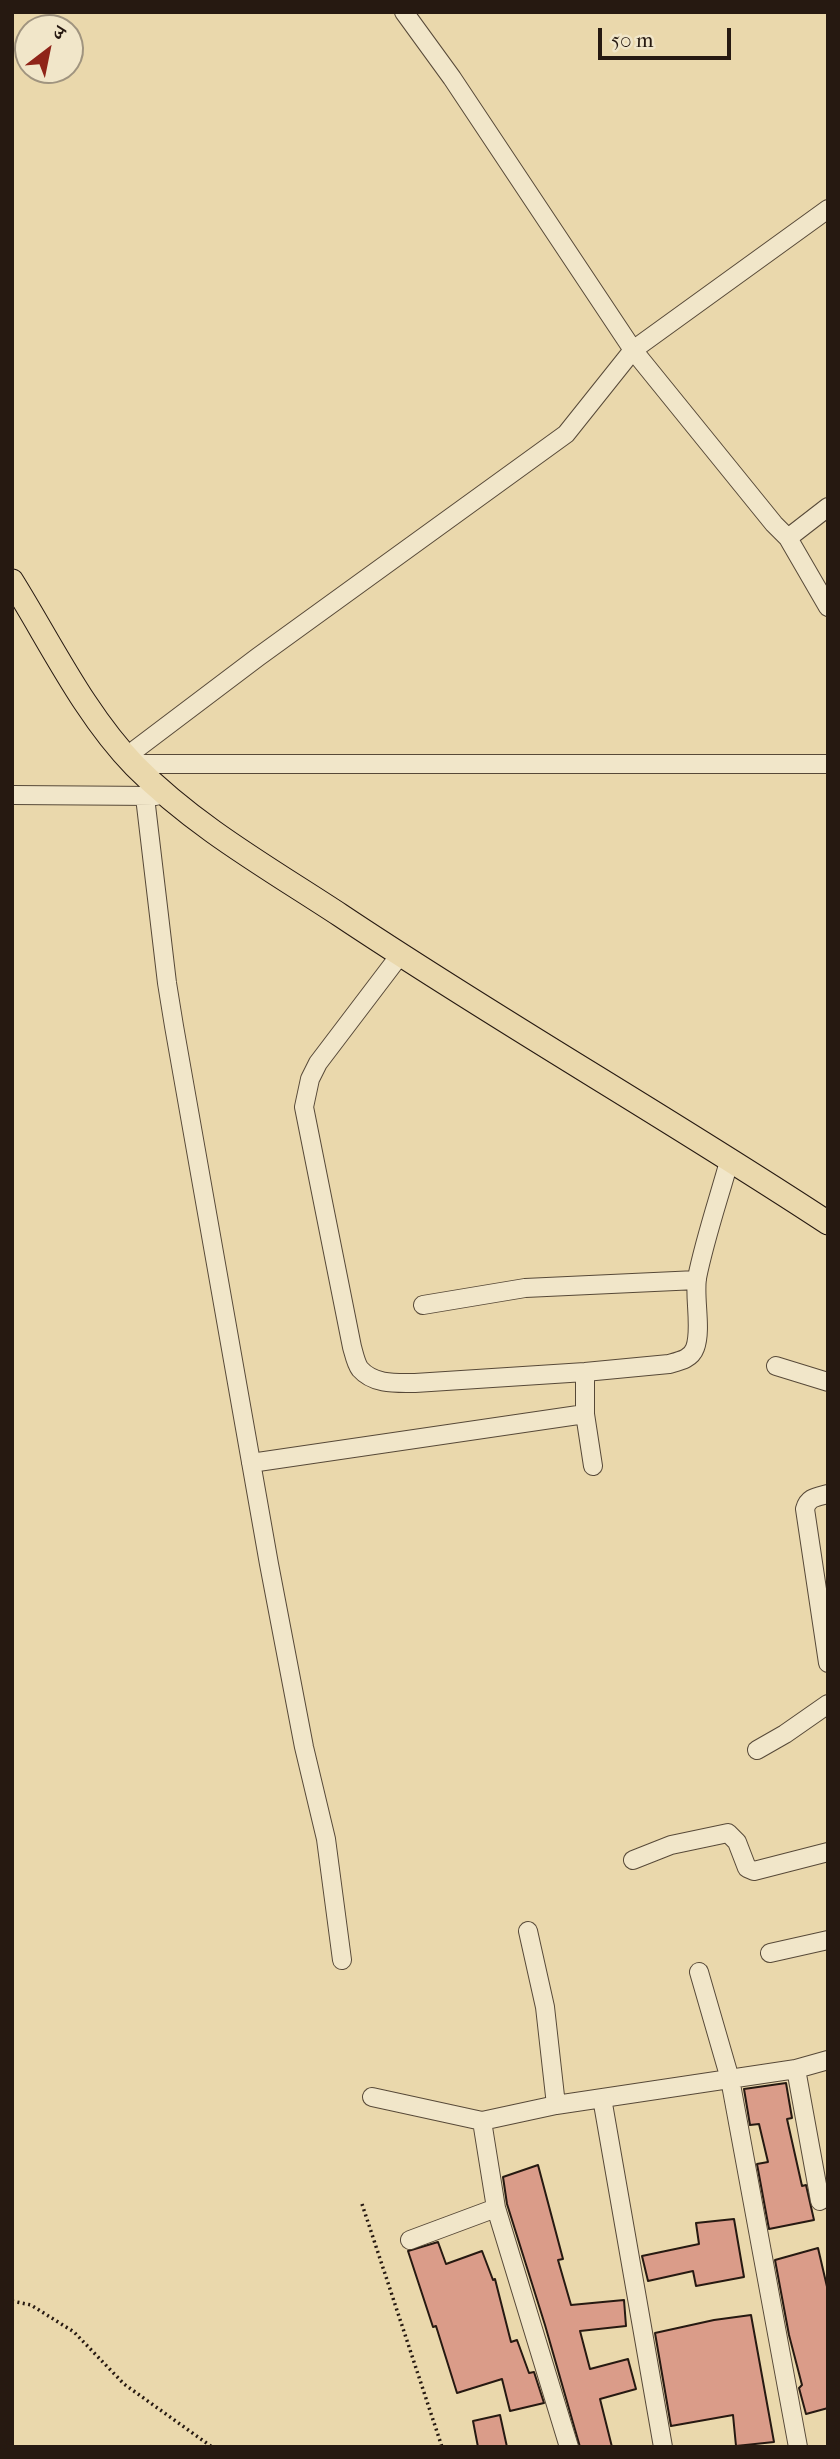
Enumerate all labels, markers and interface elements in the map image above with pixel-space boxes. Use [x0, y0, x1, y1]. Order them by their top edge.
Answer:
north arrow [14, 14, 84, 84]
scale bar [602, 14, 735, 58]
text: उ [49, 21, 69, 45]
text: 50 m [611, 28, 654, 52]

